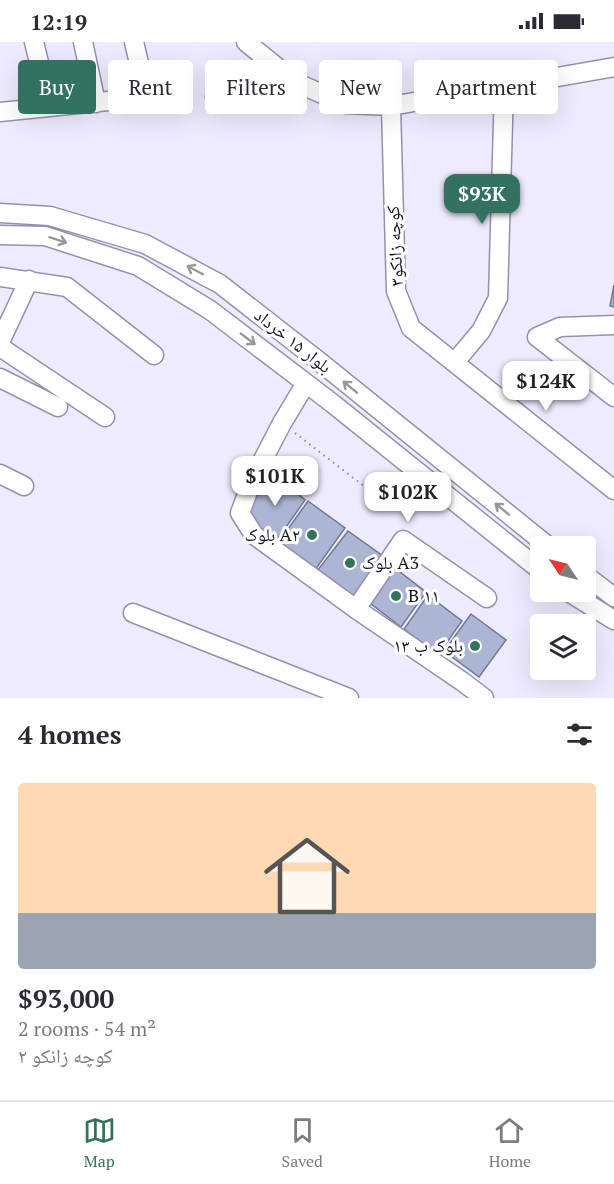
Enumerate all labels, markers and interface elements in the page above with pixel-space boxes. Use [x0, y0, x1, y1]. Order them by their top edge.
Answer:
text: 12:19 [30, 7, 87, 36]
chip: Buy [18, 60, 96, 114]
chip: Rent [108, 60, 193, 114]
chip: Filters [205, 60, 307, 114]
chip: New [319, 60, 402, 114]
chip: Apartment [414, 60, 558, 114]
pin: $93K [446, 174, 518, 225]
text: $93K [458, 180, 506, 207]
street label: کوچه زانکو۳ [380, 205, 408, 287]
one-way arrow [48, 235, 67, 246]
one-way arrow [186, 264, 204, 275]
street label: بلوار ۱۵ خرداد [250, 302, 337, 378]
one-way arrow [239, 332, 255, 345]
pin: $124K [504, 361, 588, 412]
text: $124K [516, 367, 576, 394]
one-way arrow [343, 380, 359, 393]
pin: $101K [233, 456, 317, 507]
text: $101K [245, 462, 305, 489]
pin: $102K [366, 472, 450, 523]
text: $102K [378, 478, 438, 505]
one-way arrow [494, 503, 510, 516]
place label: بلوک A۲ [244, 522, 300, 546]
marker: بلوک A۲ [305, 528, 319, 542]
north arrow [530, 536, 596, 602]
map controls [530, 536, 596, 680]
place label: بلوک A3 [362, 550, 419, 574]
marker: بلوک A3 [343, 556, 357, 570]
place label: B ۱۱ [408, 583, 440, 607]
marker: B ۱۱ [389, 589, 403, 603]
button: layers [530, 614, 596, 680]
place label: بلوک ب ۱۳ [393, 633, 463, 657]
marker: بلوک ب ۱۳ [468, 639, 482, 653]
text: 4 homes [18, 717, 122, 751]
icon: filters [563, 718, 596, 751]
icon: home [253, 822, 361, 930]
text: $93,000 [18, 981, 114, 1015]
text: 2 rooms · 54 m² [18, 1015, 156, 1042]
text: کوچه زانکو ۲ [18, 1042, 113, 1069]
tab: Map [83, 1114, 116, 1172]
tab: Saved [282, 1114, 323, 1172]
tab: Home [489, 1114, 531, 1172]

